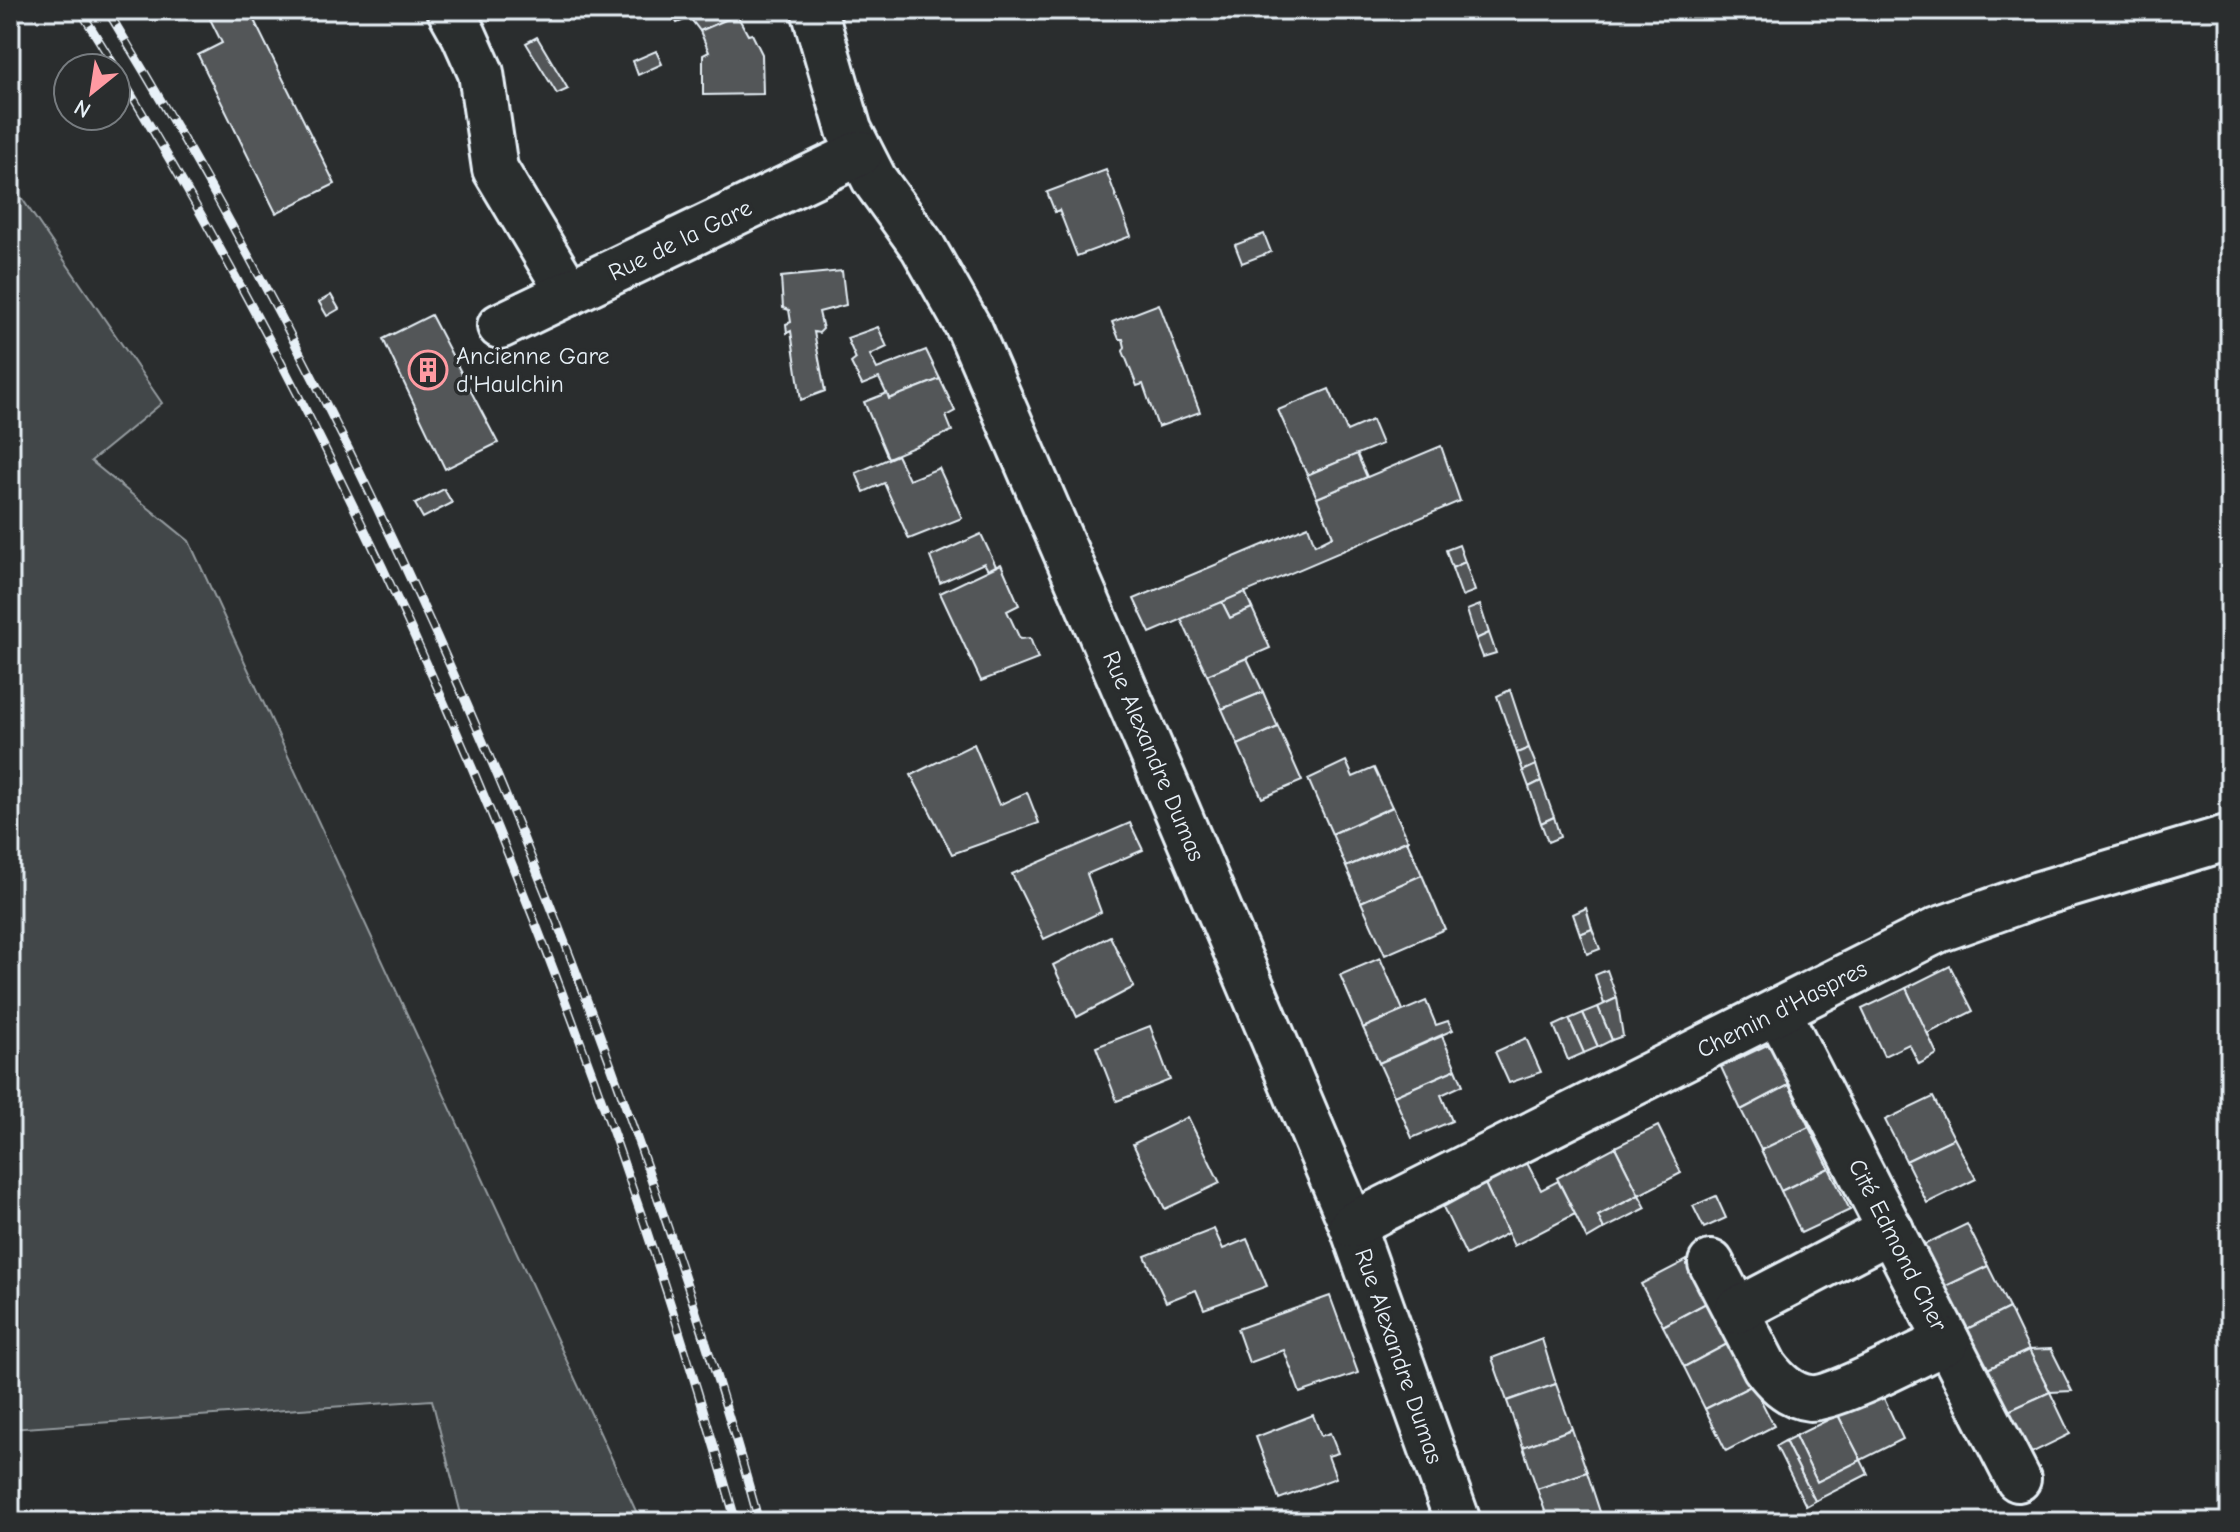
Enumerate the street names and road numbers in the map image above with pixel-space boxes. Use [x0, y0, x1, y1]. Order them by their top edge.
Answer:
street label: Rue de la Gare [604, 193, 756, 287]
street label: Rue Alexandre Dumas [1097, 647, 1211, 865]
street label: Chemin d'Haspres [1692, 954, 1872, 1064]
street label: Cité Edmond Cher [1843, 1154, 1954, 1336]
street label: Rue Alexandre Dumas [1349, 1245, 1449, 1467]

